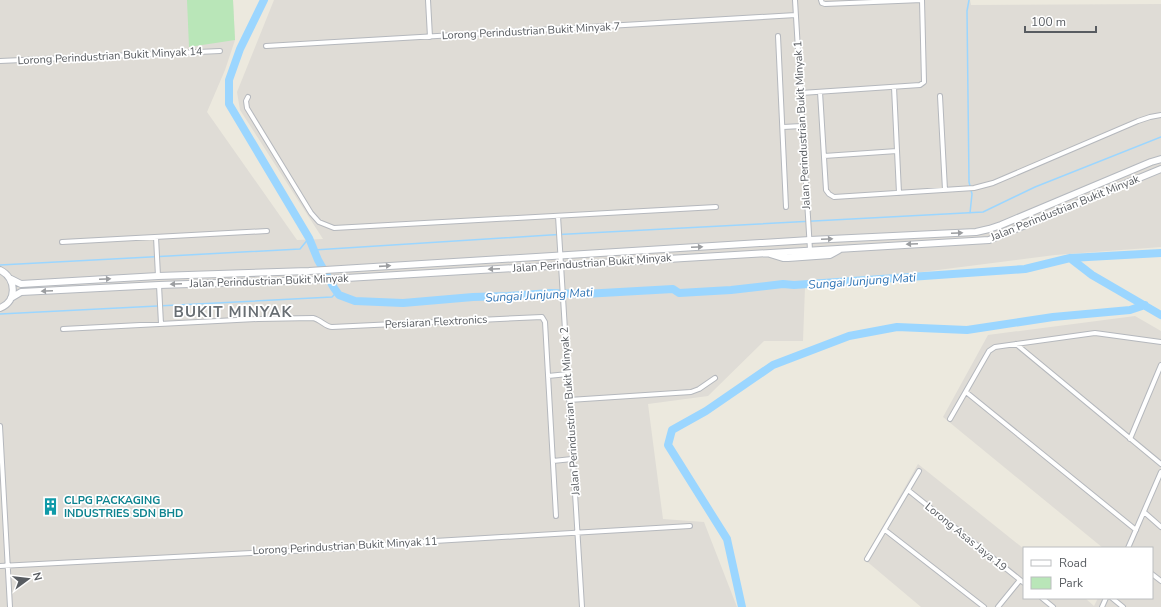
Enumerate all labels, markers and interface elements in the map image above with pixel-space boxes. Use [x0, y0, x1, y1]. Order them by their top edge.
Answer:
scale bar [1025, 8, 1096, 34]
text: 100 m [1031, 14, 1066, 30]
street label: Lorong Perindustrian Bukit Minyak 7 [441, 19, 621, 43]
street label: Jalan Perindustrian Bukit Minyak 1 [790, 40, 814, 211]
street label: Lorong Perindustrian Bukit Minyak 14 [17, 44, 203, 68]
street label: Jalan Perindustrian Bukit Minyak [987, 171, 1142, 245]
one-way arrow [951, 229, 963, 236]
one-way arrow [821, 236, 833, 243]
one-way arrow [906, 241, 918, 248]
one-way arrow [691, 244, 704, 250]
street label: Jalan Perindustrian Bukit Minyak [511, 250, 672, 276]
one-way arrow [379, 263, 391, 270]
one-way arrow [488, 266, 500, 273]
water label: Sungai Junjung Mati [808, 269, 916, 293]
street label: Jalan Perindustrian Bukit Minyak [188, 271, 349, 291]
one-way arrow [99, 276, 111, 283]
one-way arrow [170, 281, 182, 288]
water label: Sungai Junjung Mati [485, 284, 593, 306]
one-way arrow [40, 287, 53, 294]
district label: BUKIT MINYAK [174, 302, 292, 322]
street label: Persiaran Flextronics [384, 312, 488, 332]
street label: Jalan Perindustrian Bukit Minyak 2 [557, 326, 583, 497]
place label: CLPG PACKAGING INDUSTRIES SDN BHD [64, 493, 183, 521]
building icon: CLPG PACKAGING INDUSTRIES SDN BHD [41, 496, 61, 516]
street label: Lorong Asas Jaya 19 [922, 499, 1010, 575]
street label: Lorong Perindustrian Bukit Minyak 11 [252, 534, 438, 558]
legend [1023, 547, 1153, 599]
text: Road [1059, 555, 1087, 571]
north arrow [8, 559, 48, 599]
text: N [29, 571, 45, 582]
text: Park [1059, 575, 1084, 591]

